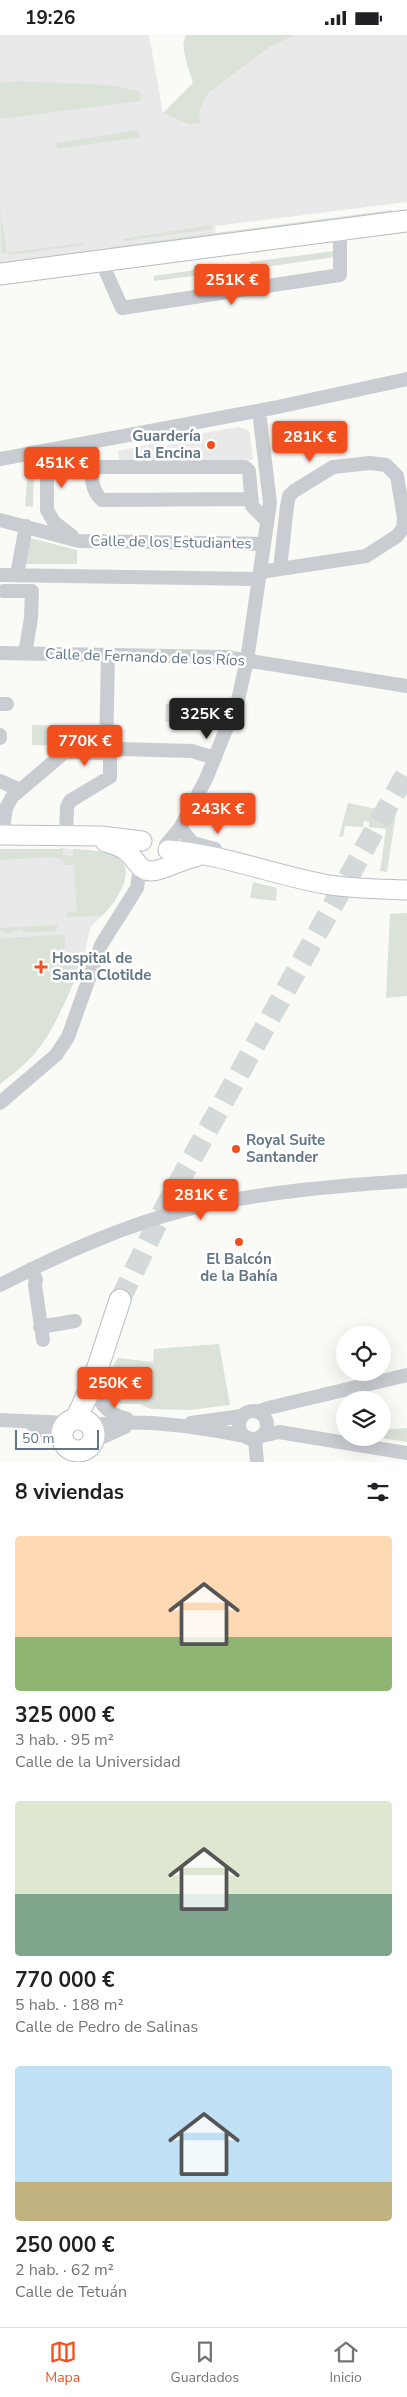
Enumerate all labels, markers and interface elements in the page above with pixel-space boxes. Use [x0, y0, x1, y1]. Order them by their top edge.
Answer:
text: 19:26 [25, 5, 75, 31]
pin: 251K € [191, 263, 273, 306]
text: 251K € [205, 269, 259, 291]
pin: 281K € [269, 421, 351, 463]
place label: Guardería La Encina [132, 426, 201, 463]
text: 281K € [283, 426, 337, 448]
marker: Guardería La Encina [205, 439, 217, 451]
pin: 451K € [21, 447, 103, 489]
text: 451K € [35, 452, 89, 474]
street label: Calle de los Estudiantes [90, 531, 252, 553]
street label: Calle de Fernando de los Ríos [45, 644, 245, 670]
pin: 325K € [166, 697, 248, 740]
text: 325K € [180, 703, 234, 725]
pin: 770K € [44, 725, 126, 767]
text: 770K € [58, 730, 112, 752]
pin: 243K € [177, 793, 259, 835]
text: 243K € [191, 798, 245, 820]
place label: Hospital de Santa Clotilde [52, 948, 151, 985]
marker: Hospital de Santa Clotilde [34, 960, 48, 974]
place label: Royal Suite Santander [246, 1130, 325, 1167]
marker: Royal Suite Santander [230, 1143, 242, 1155]
pin: 281K € [160, 1179, 242, 1221]
text: 281K € [174, 1184, 228, 1206]
marker: El Balcón de la Bahía [233, 1236, 245, 1248]
place label: El Balcón de la Bahía [200, 1249, 278, 1286]
map controls [336, 1326, 391, 1446]
button: locate [336, 1326, 391, 1381]
pin: 250K € [74, 1367, 156, 1409]
text: 250K € [88, 1372, 142, 1394]
button: layers [336, 1391, 391, 1446]
scale bar [15, 1427, 99, 1450]
text: 50 m [22, 1429, 54, 1448]
text: 8 viviendas [15, 1478, 124, 1506]
icon: filters [364, 1478, 392, 1506]
icon: home [159, 1569, 249, 1659]
text: 325 000 € [15, 1701, 115, 1729]
text: 3 hab. · 95 m² [15, 1729, 114, 1751]
text: Calle de la Universidad [15, 1751, 181, 1773]
icon: home [159, 1834, 249, 1924]
text: 770 000 € [15, 1966, 115, 1994]
text: 5 hab. · 188 m² [15, 1994, 123, 2016]
text: Calle de Pedro de Salinas [15, 2016, 198, 2038]
icon: home [159, 2099, 249, 2189]
text: 250 000 € [15, 2231, 115, 2259]
text: 2 hab. · 62 m² [15, 2259, 114, 2281]
text: Calle de Tetuán [15, 2281, 127, 2303]
tab: Mapa [45, 2338, 80, 2387]
tab: Guardados [171, 2338, 239, 2387]
tab: Inicio [330, 2338, 362, 2387]

